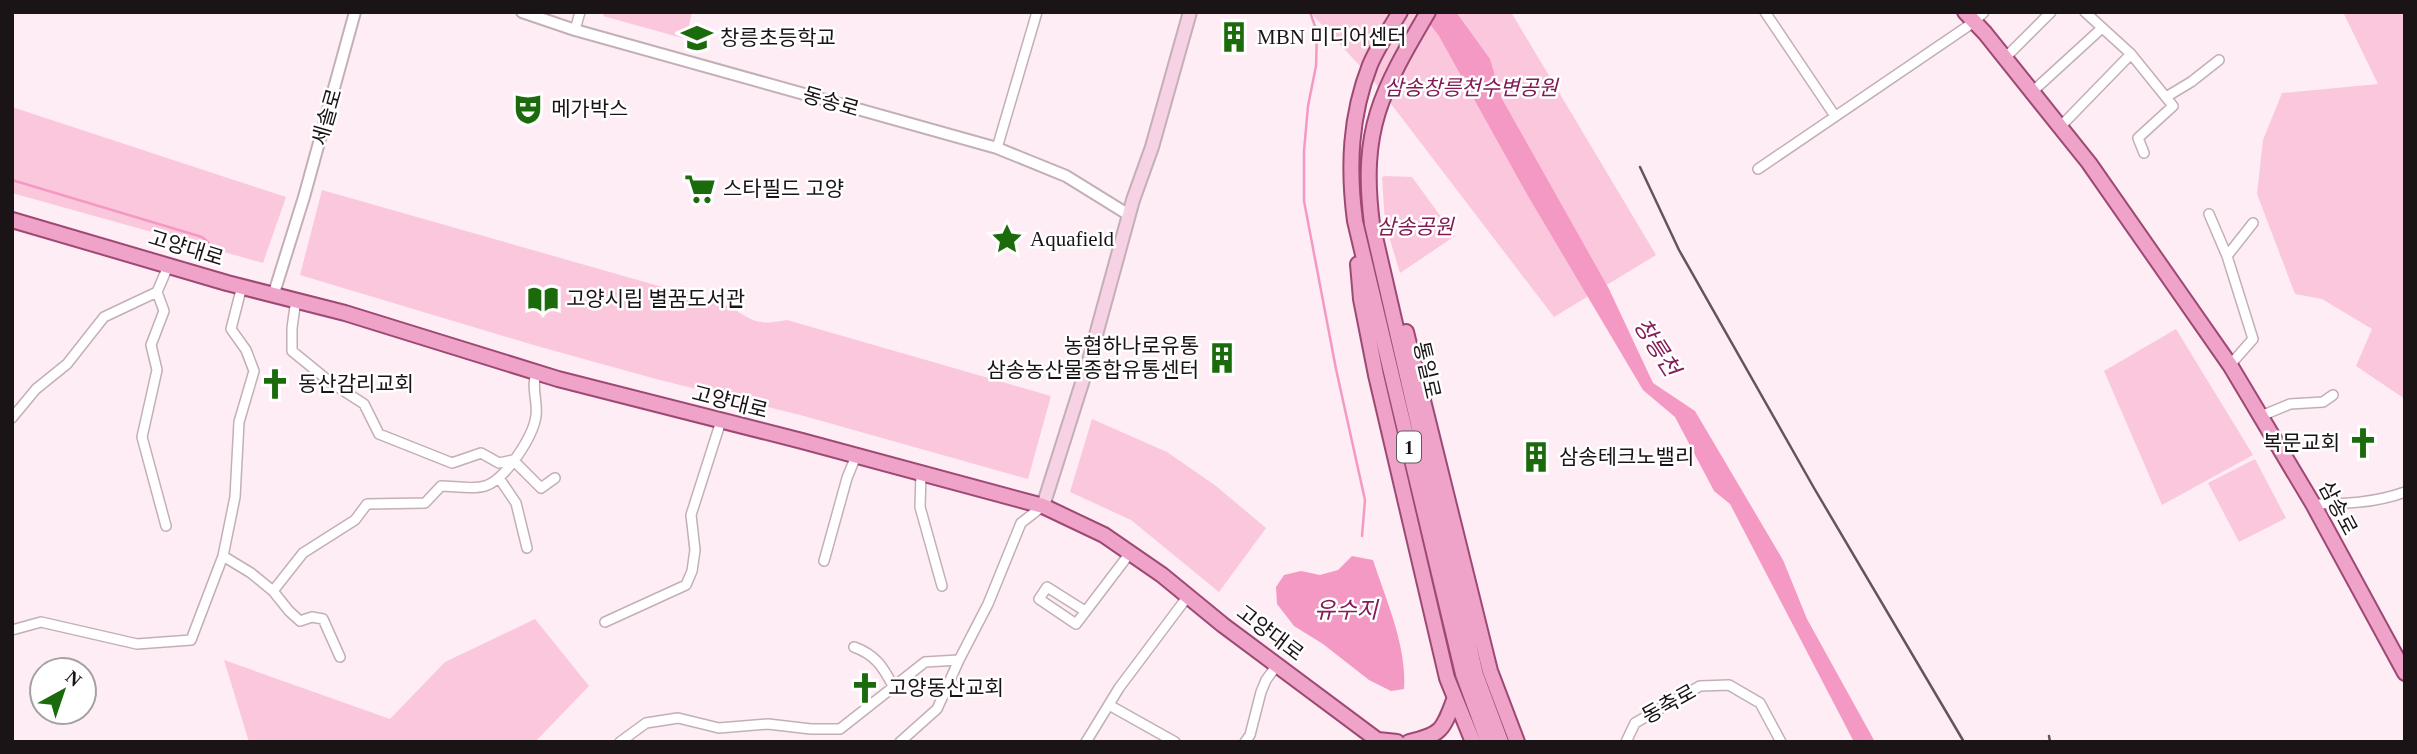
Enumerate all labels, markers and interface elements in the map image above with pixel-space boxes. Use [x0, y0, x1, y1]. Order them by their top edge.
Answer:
building icon: MBN 미디어센터 [1217, 20, 1251, 54]
school or university icon: 창릉초등학교 [680, 21, 714, 55]
place label: MBN 미디어센터 [1257, 25, 1407, 49]
place label: 창릉초등학교 [720, 26, 836, 50]
park label: 삼송창릉천수변공원 [1384, 76, 1560, 100]
street label: 동송로 [800, 82, 862, 122]
street label: 세솔로 [307, 86, 347, 148]
theatre icon: 메가박스 [511, 92, 545, 126]
place label: 메가박스 [551, 97, 628, 121]
supermarket icon: 스타필드 고양 [683, 172, 717, 206]
place label: 스타필드 고양 [723, 177, 844, 201]
park label: 삼송공원 [1376, 215, 1455, 239]
place icon: Aquafield [990, 222, 1024, 256]
street label: 고양대로 [146, 225, 226, 271]
place label: Aquafield [1030, 227, 1114, 251]
library icon: 고양시립 별꿈도서관 [526, 282, 560, 316]
place label: 고양시립 별꿈도서관 [566, 287, 745, 311]
water label: 창릉천 [1629, 314, 1686, 383]
place label: 농협하나로유통 삼송농산물종합유통센터 [986, 334, 1199, 382]
street label: 통일로 [1409, 339, 1445, 401]
building icon: 농협하나로유통 삼송농산물종합유통센터 [1205, 341, 1239, 375]
church icon: 동산감리교회 [258, 367, 292, 401]
place label: 동산감리교회 [298, 372, 414, 396]
street label: 고양대로 [690, 381, 770, 423]
church icon: 복문교회 [2346, 426, 2380, 460]
place label: 복문교회 [2263, 431, 2340, 455]
road number: 1 [1397, 432, 1421, 462]
building icon: 삼송테크노밸리 [1519, 440, 1553, 474]
place label: 삼송테크노밸리 [1559, 445, 1694, 469]
street label: 삼송로 [2314, 477, 2362, 539]
water label: 유수지 [1314, 598, 1380, 623]
street label: 고양대로 [1232, 600, 1308, 666]
north arrow [28, 656, 98, 726]
text: N [62, 666, 86, 691]
church icon: 고양동산교회 [848, 671, 882, 705]
place label: 고양동산교회 [888, 676, 1004, 700]
street label: 동축로 [1638, 679, 1700, 729]

